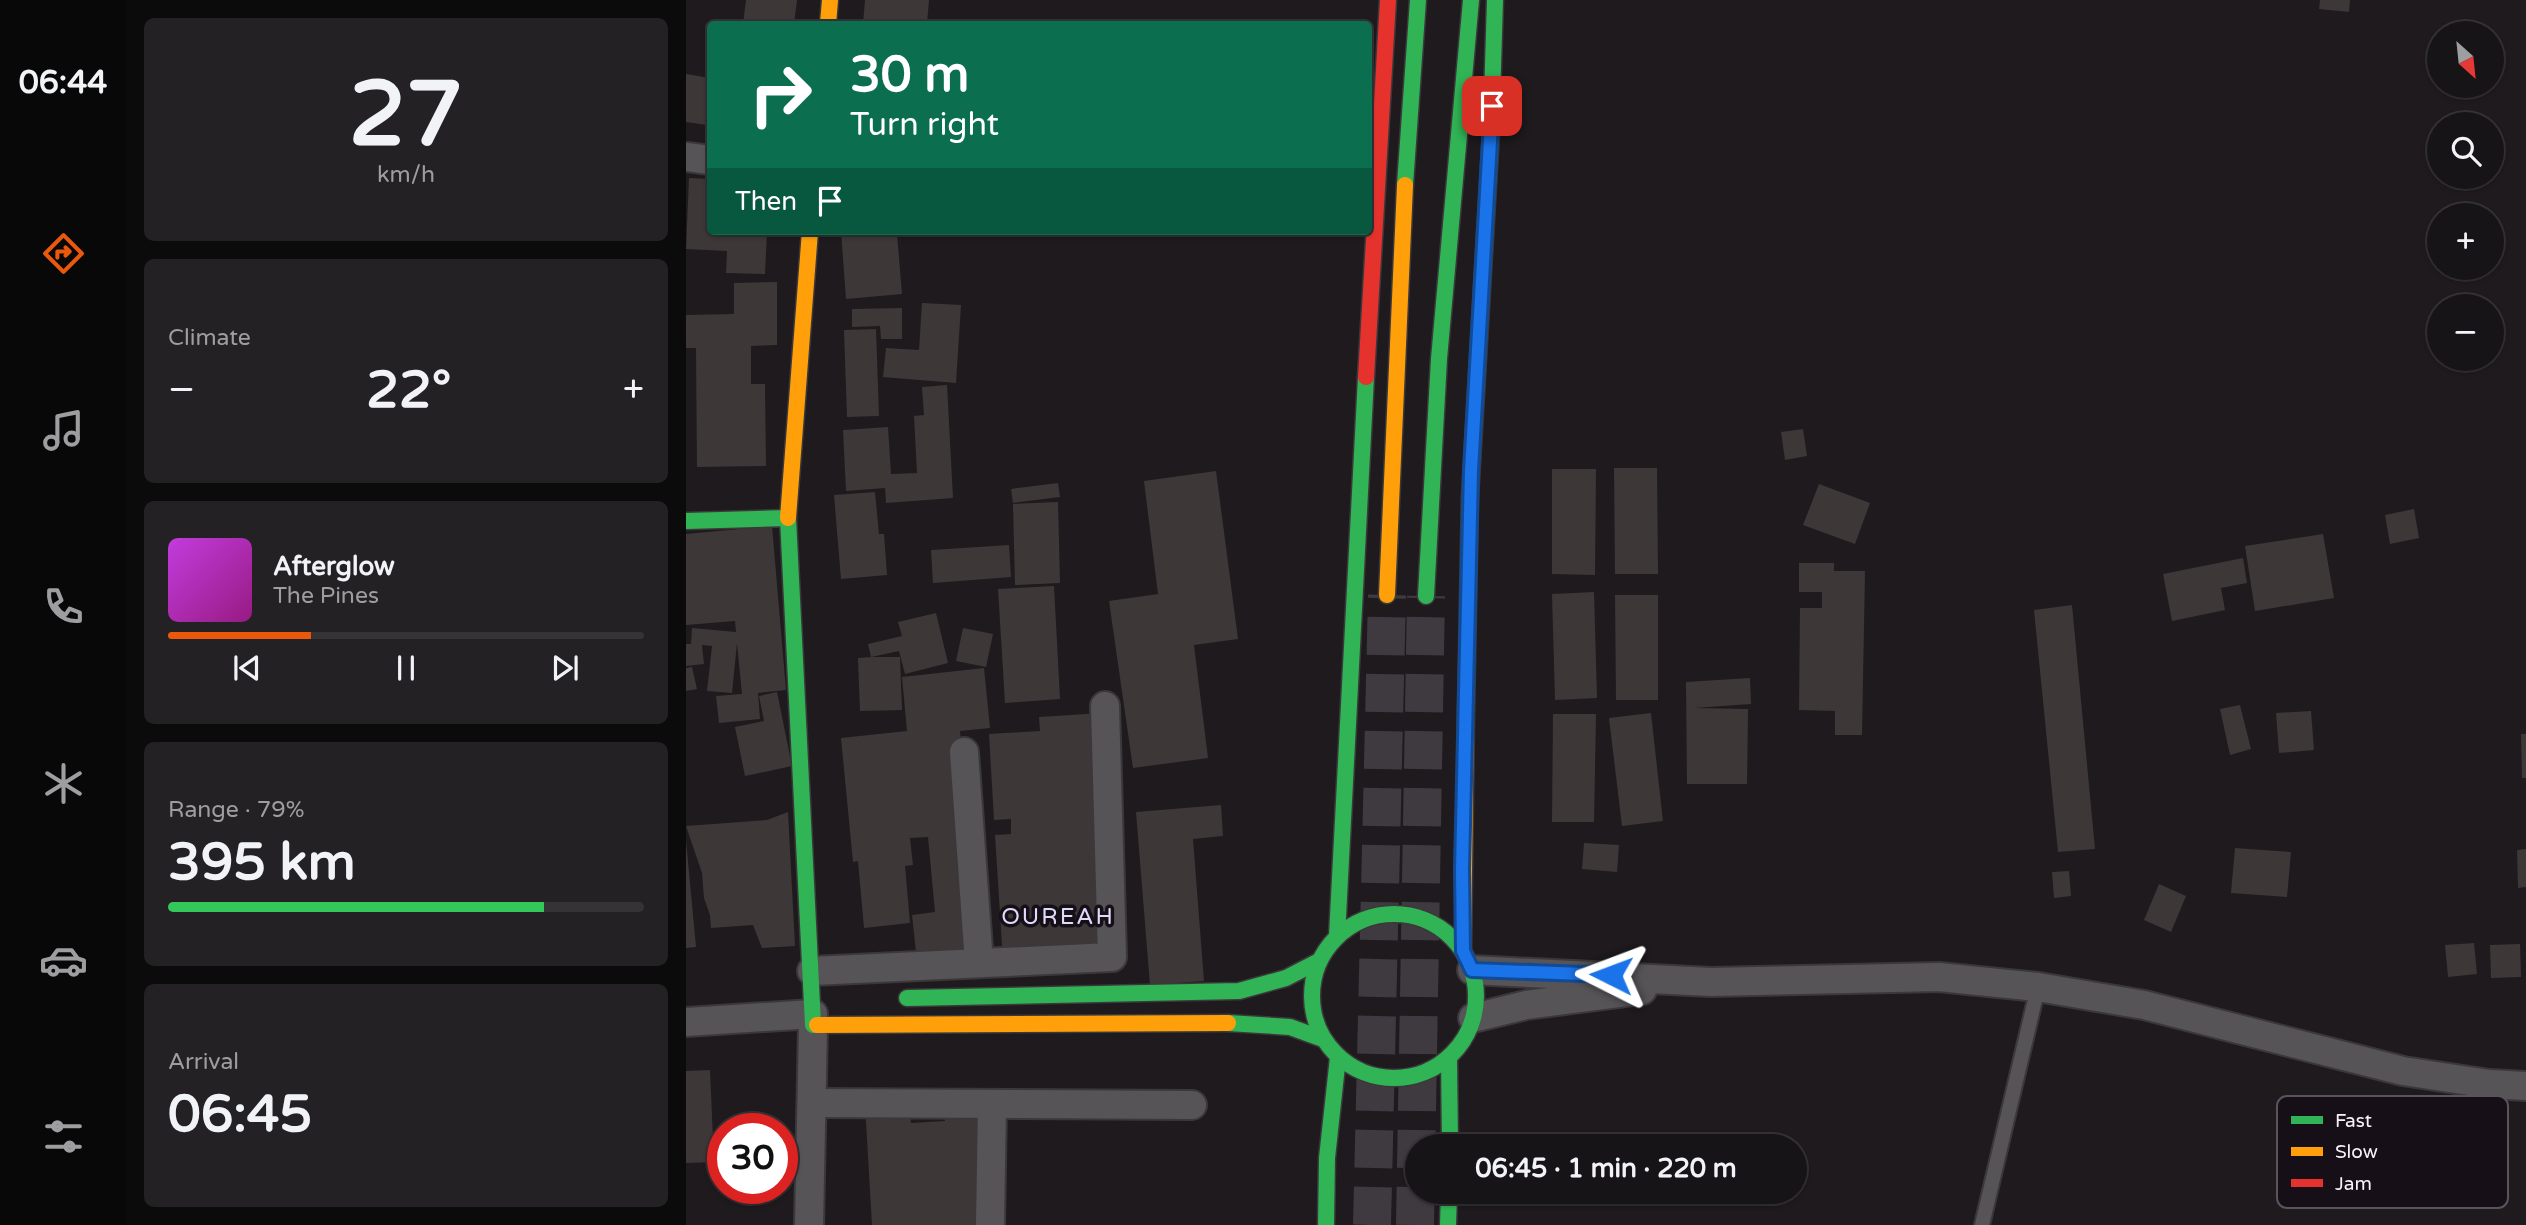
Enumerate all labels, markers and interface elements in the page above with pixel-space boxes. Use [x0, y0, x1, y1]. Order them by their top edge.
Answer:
north arrow [2427, 21, 2504, 98]
map controls [2427, 21, 2504, 371]
text: 30 m [850, 46, 969, 105]
icon: right [735, 49, 826, 140]
text: 27 [349, 60, 463, 170]
text: 06:44 [19, 64, 107, 102]
pin [1462, 76, 1522, 136]
icon: arrive [1473, 87, 1511, 125]
text: Turn right [850, 106, 999, 144]
button: search [2427, 112, 2504, 189]
text: km/h [377, 161, 435, 189]
icon: arrive [811, 182, 849, 220]
text: Then [735, 186, 797, 217]
button: + [2427, 203, 2504, 280]
icon: directions [39, 229, 88, 278]
button: − [2427, 294, 2504, 371]
text: Climate [168, 324, 251, 352]
text: 22° [366, 359, 451, 422]
text: − [168, 367, 195, 413]
text: + [623, 367, 644, 413]
icon: music [39, 406, 88, 455]
text: Afterglow [273, 551, 395, 582]
icon: phone [39, 582, 88, 631]
text: The Pines [273, 582, 379, 610]
icon: previous [228, 649, 266, 687]
icon: pause [387, 649, 425, 687]
icon: next [546, 649, 584, 687]
icon: climate [39, 759, 88, 808]
text: Range · 79% [168, 796, 304, 824]
text: 395 km [168, 831, 356, 894]
district label: OUREAH [1001, 903, 1115, 931]
icon: car [39, 936, 88, 985]
position arrow [1574, 938, 1648, 1012]
text: Arrival [168, 1048, 239, 1076]
text: 06:45 [168, 1083, 312, 1146]
legend [2277, 1096, 2508, 1208]
text: Fast [2335, 1110, 2372, 1132]
icon: filters [39, 1112, 88, 1161]
speed limit sign: 30 [707, 1113, 798, 1204]
text: Slow [2335, 1141, 2378, 1163]
text: 06:45 · 1 min · 220 m [1475, 1153, 1737, 1184]
text: Jam [2335, 1173, 2372, 1195]

